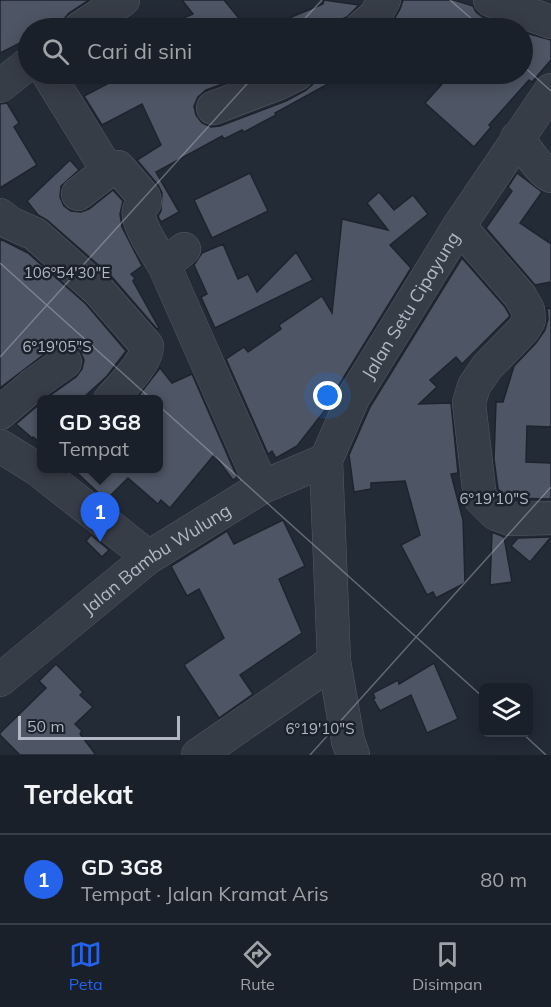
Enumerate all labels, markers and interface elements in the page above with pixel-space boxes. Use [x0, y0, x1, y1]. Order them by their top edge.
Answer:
search box [18, 18, 533, 84]
icon: search [39, 35, 72, 68]
text: Cari di sini [87, 37, 192, 65]
street label: Jalan Setu Cipayung [356, 227, 464, 383]
text: 106°54'30"E [24, 263, 110, 282]
text: 6°19'05"S [22, 337, 92, 356]
your location [313, 381, 342, 410]
popup [37, 395, 163, 473]
text: GD 3G8 [59, 408, 141, 436]
text: Tempat [59, 436, 129, 461]
text: 6°19'10"S [459, 489, 529, 508]
pin: 1 [80, 492, 120, 542]
street label: Jalan Bambu Wulung [77, 498, 235, 619]
map controls [479, 683, 533, 737]
button: layers [479, 683, 533, 737]
scale bar [18, 713, 180, 740]
text: 50 m [27, 716, 64, 736]
text: 6°19'10"S [285, 719, 355, 738]
text: Terdekat [24, 778, 133, 811]
text: GD 3G8 [81, 853, 163, 881]
text: 1 [38, 867, 50, 892]
text: 80 m [480, 867, 527, 892]
text: Tempat · Jalan Kramat Aris [81, 881, 329, 906]
tab: Peta [69, 938, 103, 994]
tab: Rute [240, 938, 275, 994]
tab: Disimpan [412, 938, 482, 994]

